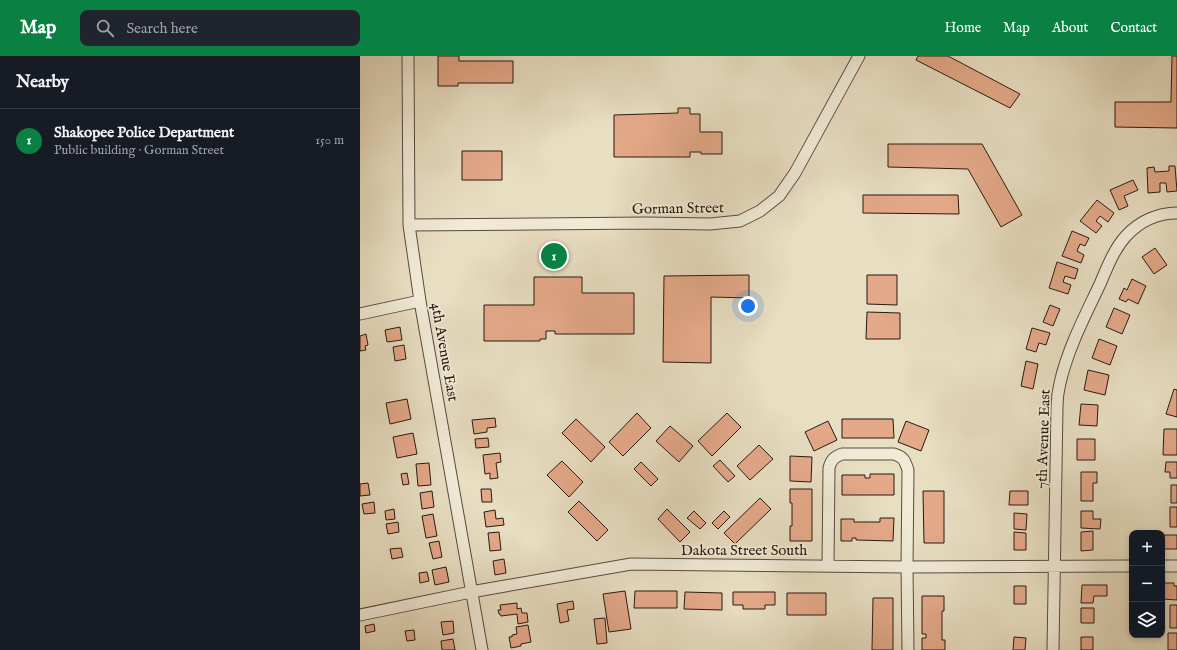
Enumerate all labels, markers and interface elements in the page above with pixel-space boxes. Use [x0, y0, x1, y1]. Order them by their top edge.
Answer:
search box [80, 10, 360, 46]
text: Map [20, 16, 56, 40]
icon: search [94, 17, 116, 39]
text: Search here [126, 19, 198, 38]
text: Home [945, 19, 981, 37]
text: Map [1003, 19, 1030, 37]
text: About [1052, 19, 1088, 37]
text: Contact [1110, 19, 1157, 37]
text: Nearby [16, 72, 69, 93]
text: Shakopee Police Department [54, 123, 234, 142]
text: 1 [27, 132, 31, 149]
text: 150 m [315, 132, 344, 149]
text: Public building · Gorman Street [54, 142, 224, 159]
street label: Gorman Street [632, 198, 724, 219]
pin: 1 [541, 241, 567, 271]
your location [738, 296, 758, 316]
street label: 4th Avenue East [426, 301, 463, 403]
street label: 7th Avenue East [1032, 389, 1055, 489]
map controls [1129, 530, 1165, 638]
button: + [1129, 530, 1165, 566]
street label: Dakota Street South [681, 541, 807, 560]
button: − [1129, 566, 1165, 602]
button: layers [1129, 602, 1165, 638]

